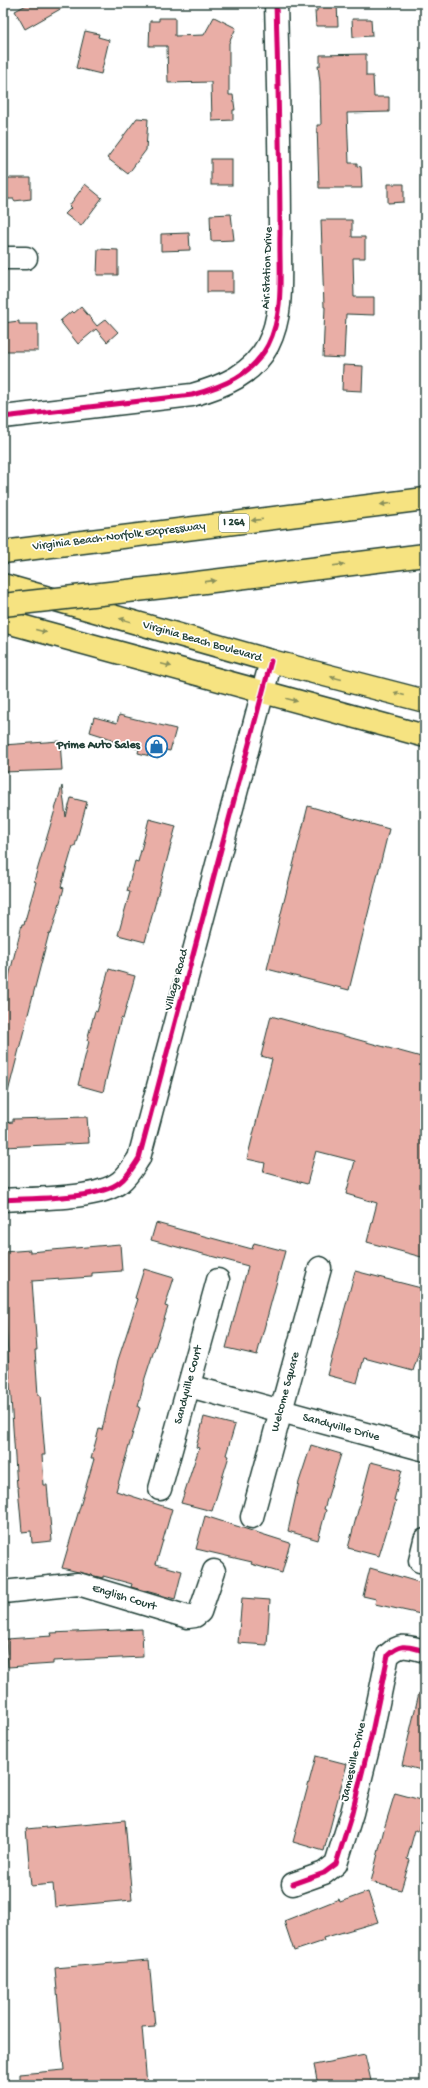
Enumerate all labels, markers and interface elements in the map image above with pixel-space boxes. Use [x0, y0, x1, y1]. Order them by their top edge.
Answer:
street label: Air Station Drive [260, 226, 276, 309]
one-way arrow [380, 501, 392, 507]
road number: I 264 [219, 514, 249, 532]
one-way arrow [251, 517, 263, 523]
street label: Virginia Beach-Norfolk Expressway [31, 519, 206, 555]
one-way arrow [333, 562, 345, 568]
one-way arrow [204, 578, 216, 584]
one-way arrow [119, 617, 131, 623]
street label: Virginia Beach Boulevard [140, 618, 264, 666]
one-way arrow [34, 629, 47, 635]
one-way arrow [160, 663, 172, 669]
one-way arrow [330, 675, 342, 681]
one-way arrow [393, 691, 405, 697]
one-way arrow [285, 697, 298, 703]
shop icon: Prime Auto Sales [143, 733, 169, 759]
place label: Prime Auto Sales [56, 739, 141, 753]
street label: Village Road [162, 947, 192, 1013]
street label: Sandyville Court [172, 1343, 206, 1426]
street label: Welcome Square [269, 1350, 304, 1434]
street label: Sandyville Drive [301, 1411, 382, 1445]
street label: English Court [90, 1582, 159, 1615]
street label: Jamesville Drive [338, 1720, 370, 1803]

